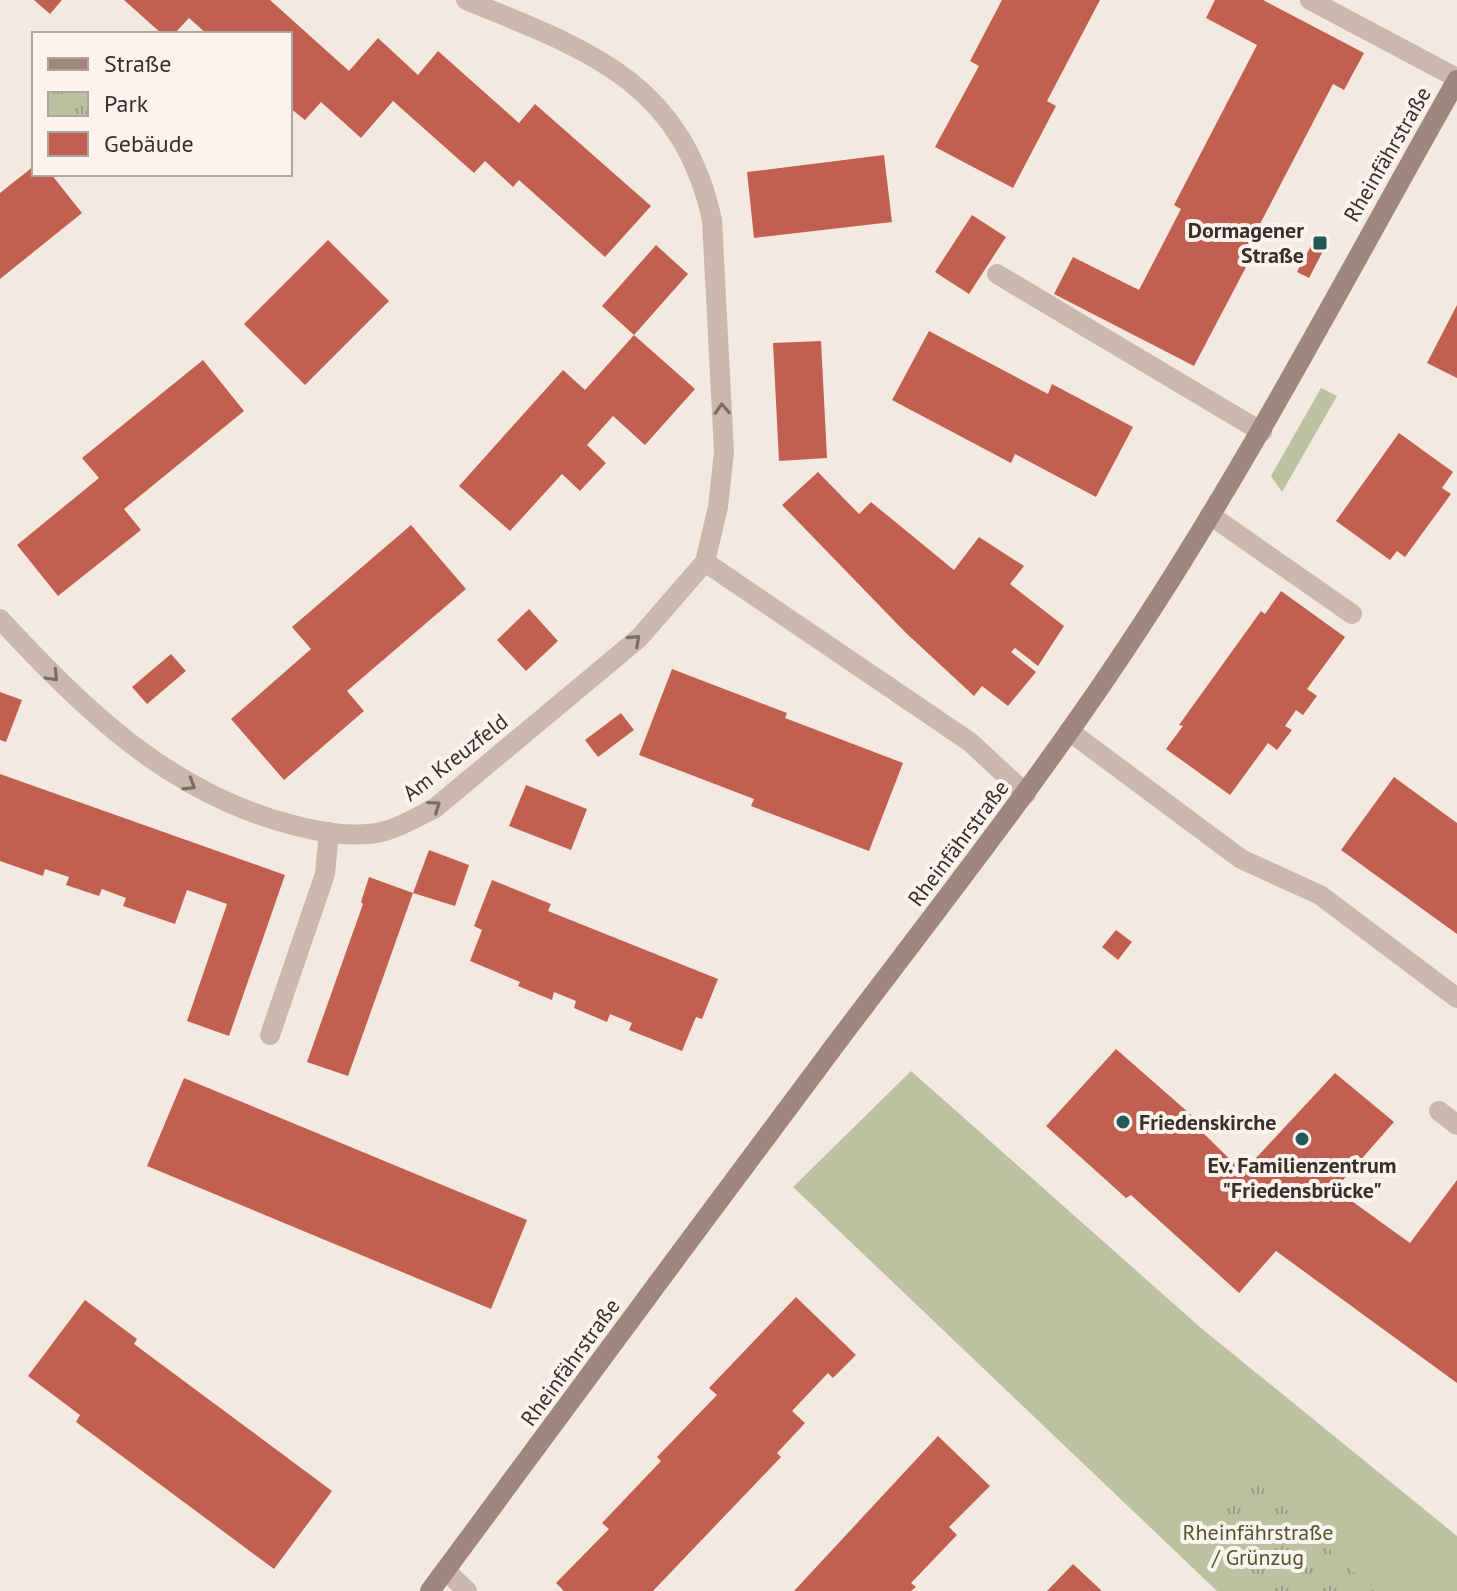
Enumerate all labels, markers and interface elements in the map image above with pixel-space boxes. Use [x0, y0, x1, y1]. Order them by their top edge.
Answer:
legend [32, 32, 292, 176]
text: Straße [104, 48, 171, 79]
street label: Rheinfährstraße [1337, 82, 1437, 226]
text: Park [104, 88, 149, 119]
text: Gebäude [104, 128, 194, 159]
place label: Dormagener Straße [1188, 216, 1304, 269]
marker: Dormagener Straße [1311, 234, 1329, 252]
one-way arrow [713, 402, 730, 415]
one-way arrow [626, 635, 640, 650]
one-way arrow [44, 667, 58, 681]
street label: Am Kreuzfeld [397, 707, 513, 807]
street label: Rheinfährstraße [901, 774, 1015, 912]
one-way arrow [181, 775, 196, 791]
one-way arrow [426, 801, 441, 816]
place label: Friedenskirche [1139, 1108, 1276, 1136]
marker: Friedenskirche [1114, 1113, 1132, 1131]
marker: Ev. Familienzentrum "Friedensbrücke" [1293, 1130, 1311, 1148]
place label: Ev. Familienzentrum "Friedensbrücke" [1207, 1151, 1397, 1204]
street label: Rheinfährstraße [514, 1293, 626, 1431]
park label: Rheinfährstraße / Grünzug [1183, 1518, 1334, 1571]

